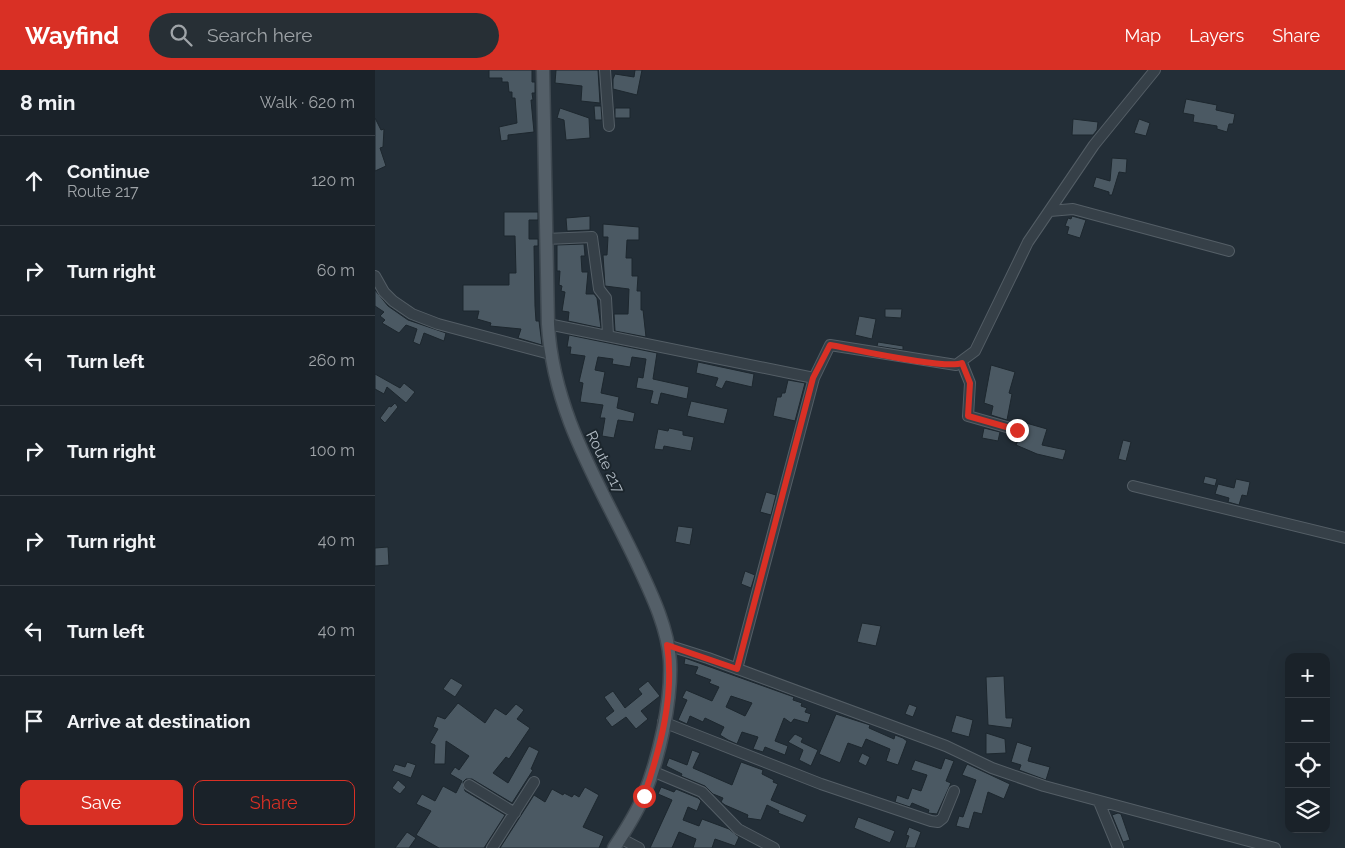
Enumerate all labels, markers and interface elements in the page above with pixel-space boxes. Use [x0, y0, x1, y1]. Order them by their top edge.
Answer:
search box [149, 13, 499, 58]
text: Wayfind [25, 21, 119, 50]
icon: search [167, 21, 195, 49]
text: Search here [207, 24, 312, 46]
text: Map [1125, 25, 1161, 46]
text: Layers [1189, 25, 1244, 46]
text: Share [1272, 25, 1320, 46]
text: 8 min [20, 90, 75, 115]
text: Walk · 620 m [260, 93, 355, 112]
text: Continue [67, 160, 150, 182]
icon: ahead [20, 167, 48, 195]
text: 120 m [311, 171, 355, 190]
text: Route 217 [67, 182, 139, 201]
icon: right [20, 257, 48, 285]
text: Turn right [67, 260, 156, 282]
text: 60 m [317, 261, 355, 280]
icon: left [20, 347, 48, 375]
text: Turn left [67, 350, 144, 372]
text: 260 m [308, 351, 355, 370]
route end [1006, 419, 1029, 442]
street label: Route 217 [582, 428, 628, 496]
icon: right [20, 437, 48, 465]
text: Turn right [67, 440, 156, 462]
text: 100 m [310, 441, 355, 460]
icon: right [20, 527, 48, 555]
text: Turn right [67, 530, 156, 552]
text: 40 m [318, 531, 355, 550]
icon: left [20, 617, 48, 645]
text: Turn left [67, 620, 144, 642]
text: 40 m [318, 621, 355, 640]
map controls [1285, 653, 1330, 833]
button: + [1285, 653, 1330, 698]
button: − [1285, 698, 1330, 743]
icon: arrive [20, 707, 48, 735]
text: Arrive at destination [67, 710, 251, 732]
button: locate [1285, 743, 1330, 788]
button: Save [20, 780, 183, 825]
button: Share [193, 780, 355, 825]
route start [633, 785, 656, 808]
button: layers [1285, 788, 1330, 833]

